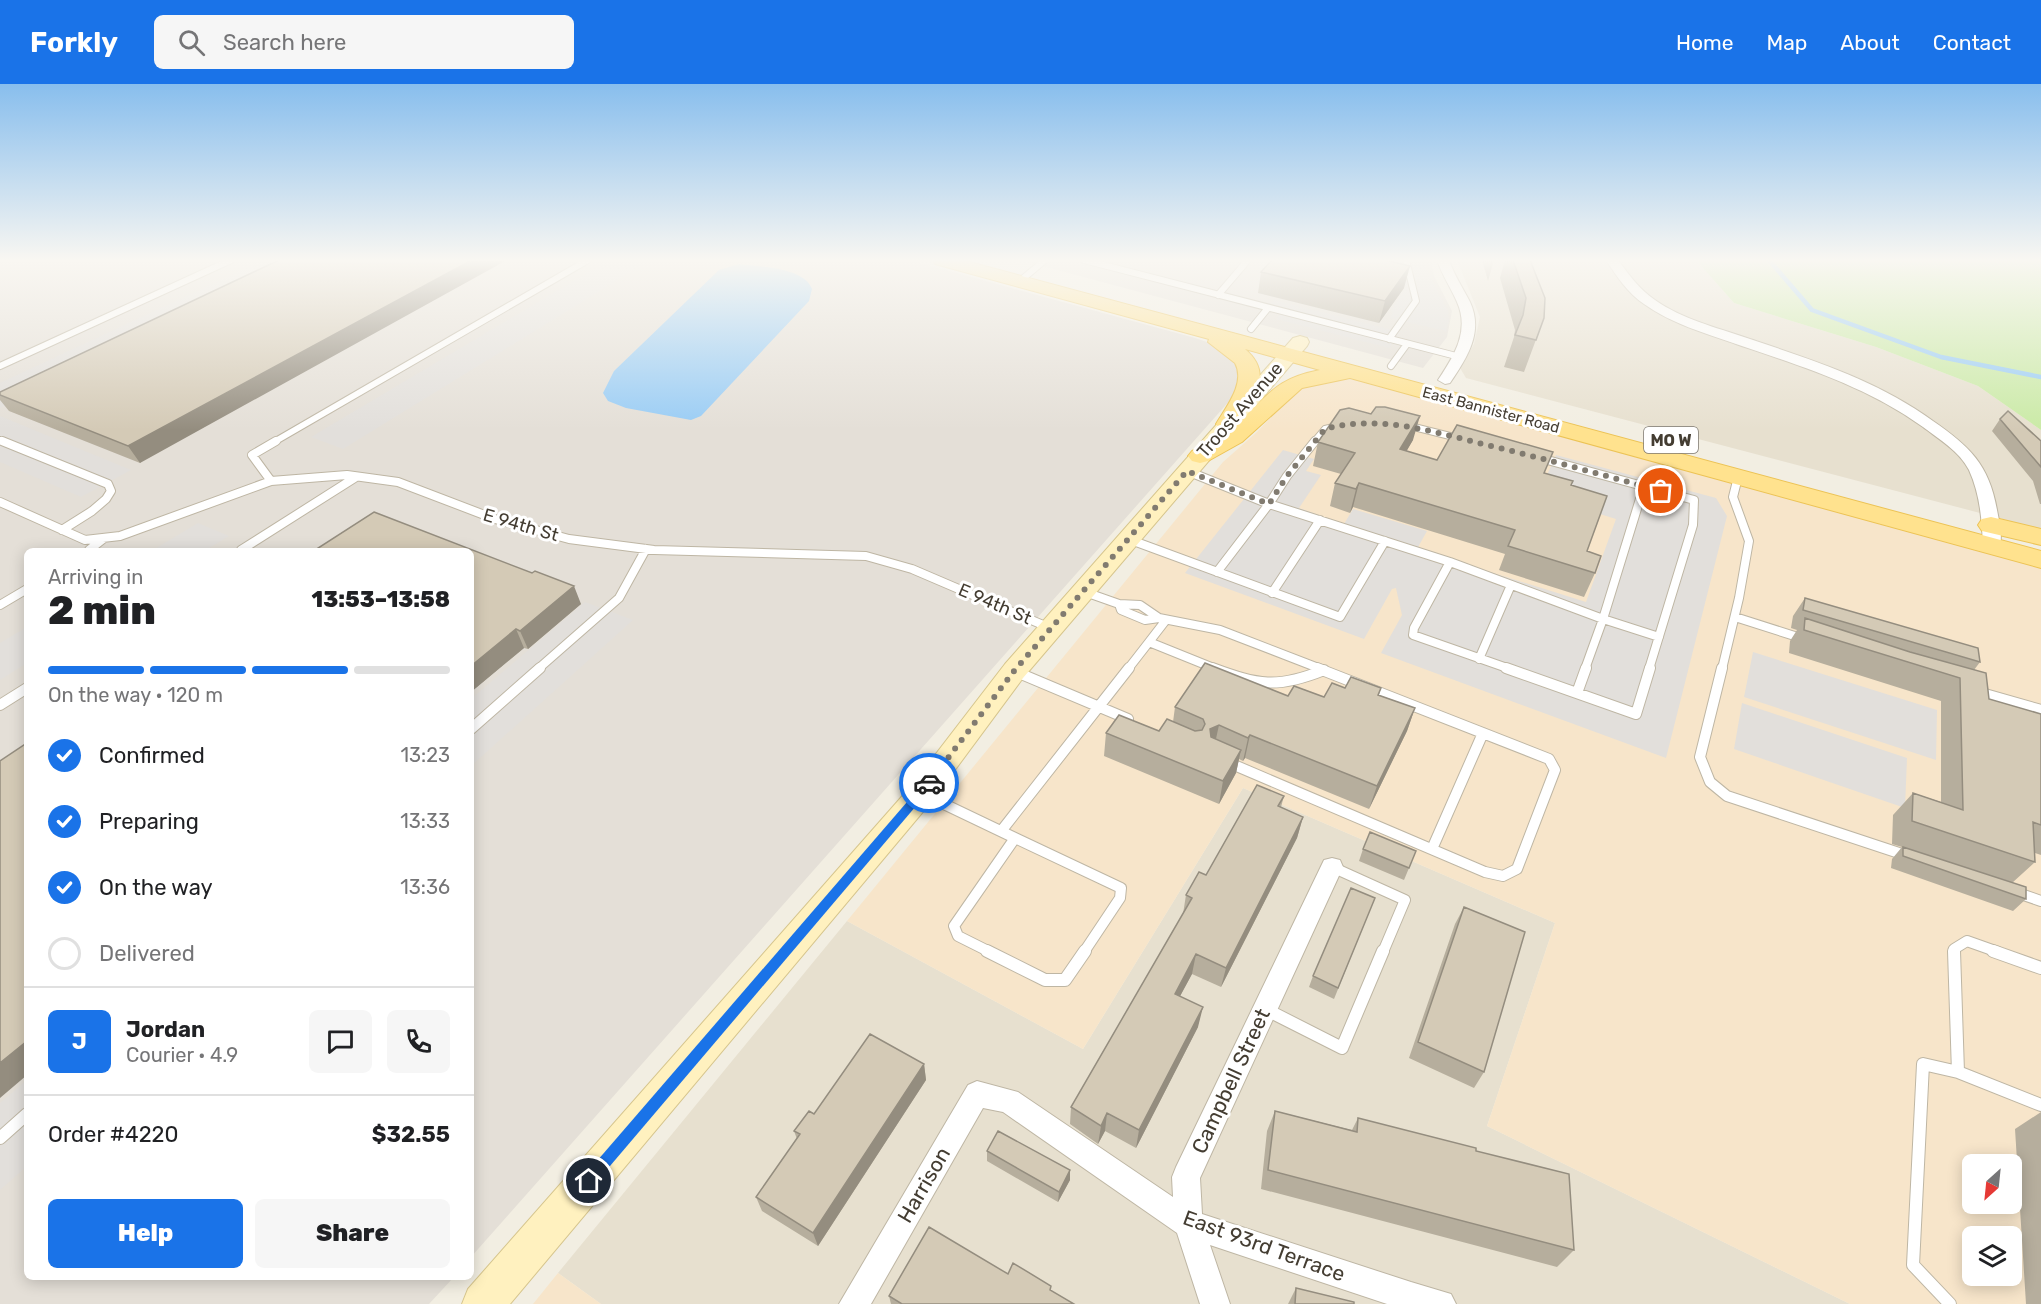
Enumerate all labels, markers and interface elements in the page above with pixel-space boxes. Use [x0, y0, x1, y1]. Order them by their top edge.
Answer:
search box [154, 15, 574, 69]
text: Forkly [30, 26, 118, 59]
icon: search [175, 26, 208, 59]
text: Search here [223, 29, 346, 56]
text: Home [1676, 30, 1733, 55]
text: Map [1766, 30, 1807, 55]
text: About [1840, 30, 1900, 55]
text: Contact [1933, 30, 2011, 55]
street label: Troost Avenue [1193, 358, 1287, 462]
street label: East Bannister Road [1420, 383, 1562, 437]
road number: MO W [1644, 427, 1698, 453]
pin [1635, 465, 1686, 516]
icon: bag [1644, 474, 1677, 507]
street label: E 94th St [481, 504, 561, 546]
text: Arriving in [48, 565, 143, 589]
street label: E 94th St [955, 579, 1035, 629]
text: 13:53–13:58 [312, 586, 450, 613]
text: 2 min [48, 588, 156, 634]
text: On the way · 120 m [48, 683, 223, 707]
icon: check [48, 739, 81, 772]
text: Confirmed [99, 742, 205, 769]
text: 13:23 [401, 743, 450, 767]
courier [899, 753, 959, 813]
icon: car [913, 767, 946, 800]
icon: check [48, 805, 81, 838]
text: Preparing [99, 808, 199, 835]
text: 13:33 [400, 809, 450, 833]
icon: check [48, 871, 81, 904]
text: On the way [99, 874, 213, 901]
text: 13:36 [400, 875, 450, 899]
text: Delivered [99, 940, 195, 967]
street label: Campbell Street [1186, 1004, 1275, 1157]
button: chat [309, 1010, 372, 1073]
button: phone [387, 1010, 450, 1073]
text: Jordan [126, 1016, 205, 1043]
text: J [72, 1028, 87, 1055]
text: Courier · 4.9 [126, 1043, 238, 1067]
text: Order #4220 [48, 1121, 178, 1148]
text: $32.55 [372, 1121, 450, 1148]
street label: Harrison [892, 1143, 955, 1227]
north arrow [1962, 1154, 2022, 1214]
map controls [1962, 1154, 2022, 1286]
pin [563, 1155, 614, 1206]
icon: home [572, 1164, 605, 1197]
button: Help [48, 1199, 243, 1268]
button: Share [255, 1199, 450, 1268]
street label: East 93rd Terrace [1180, 1205, 1349, 1286]
button: layers [1962, 1226, 2022, 1286]

